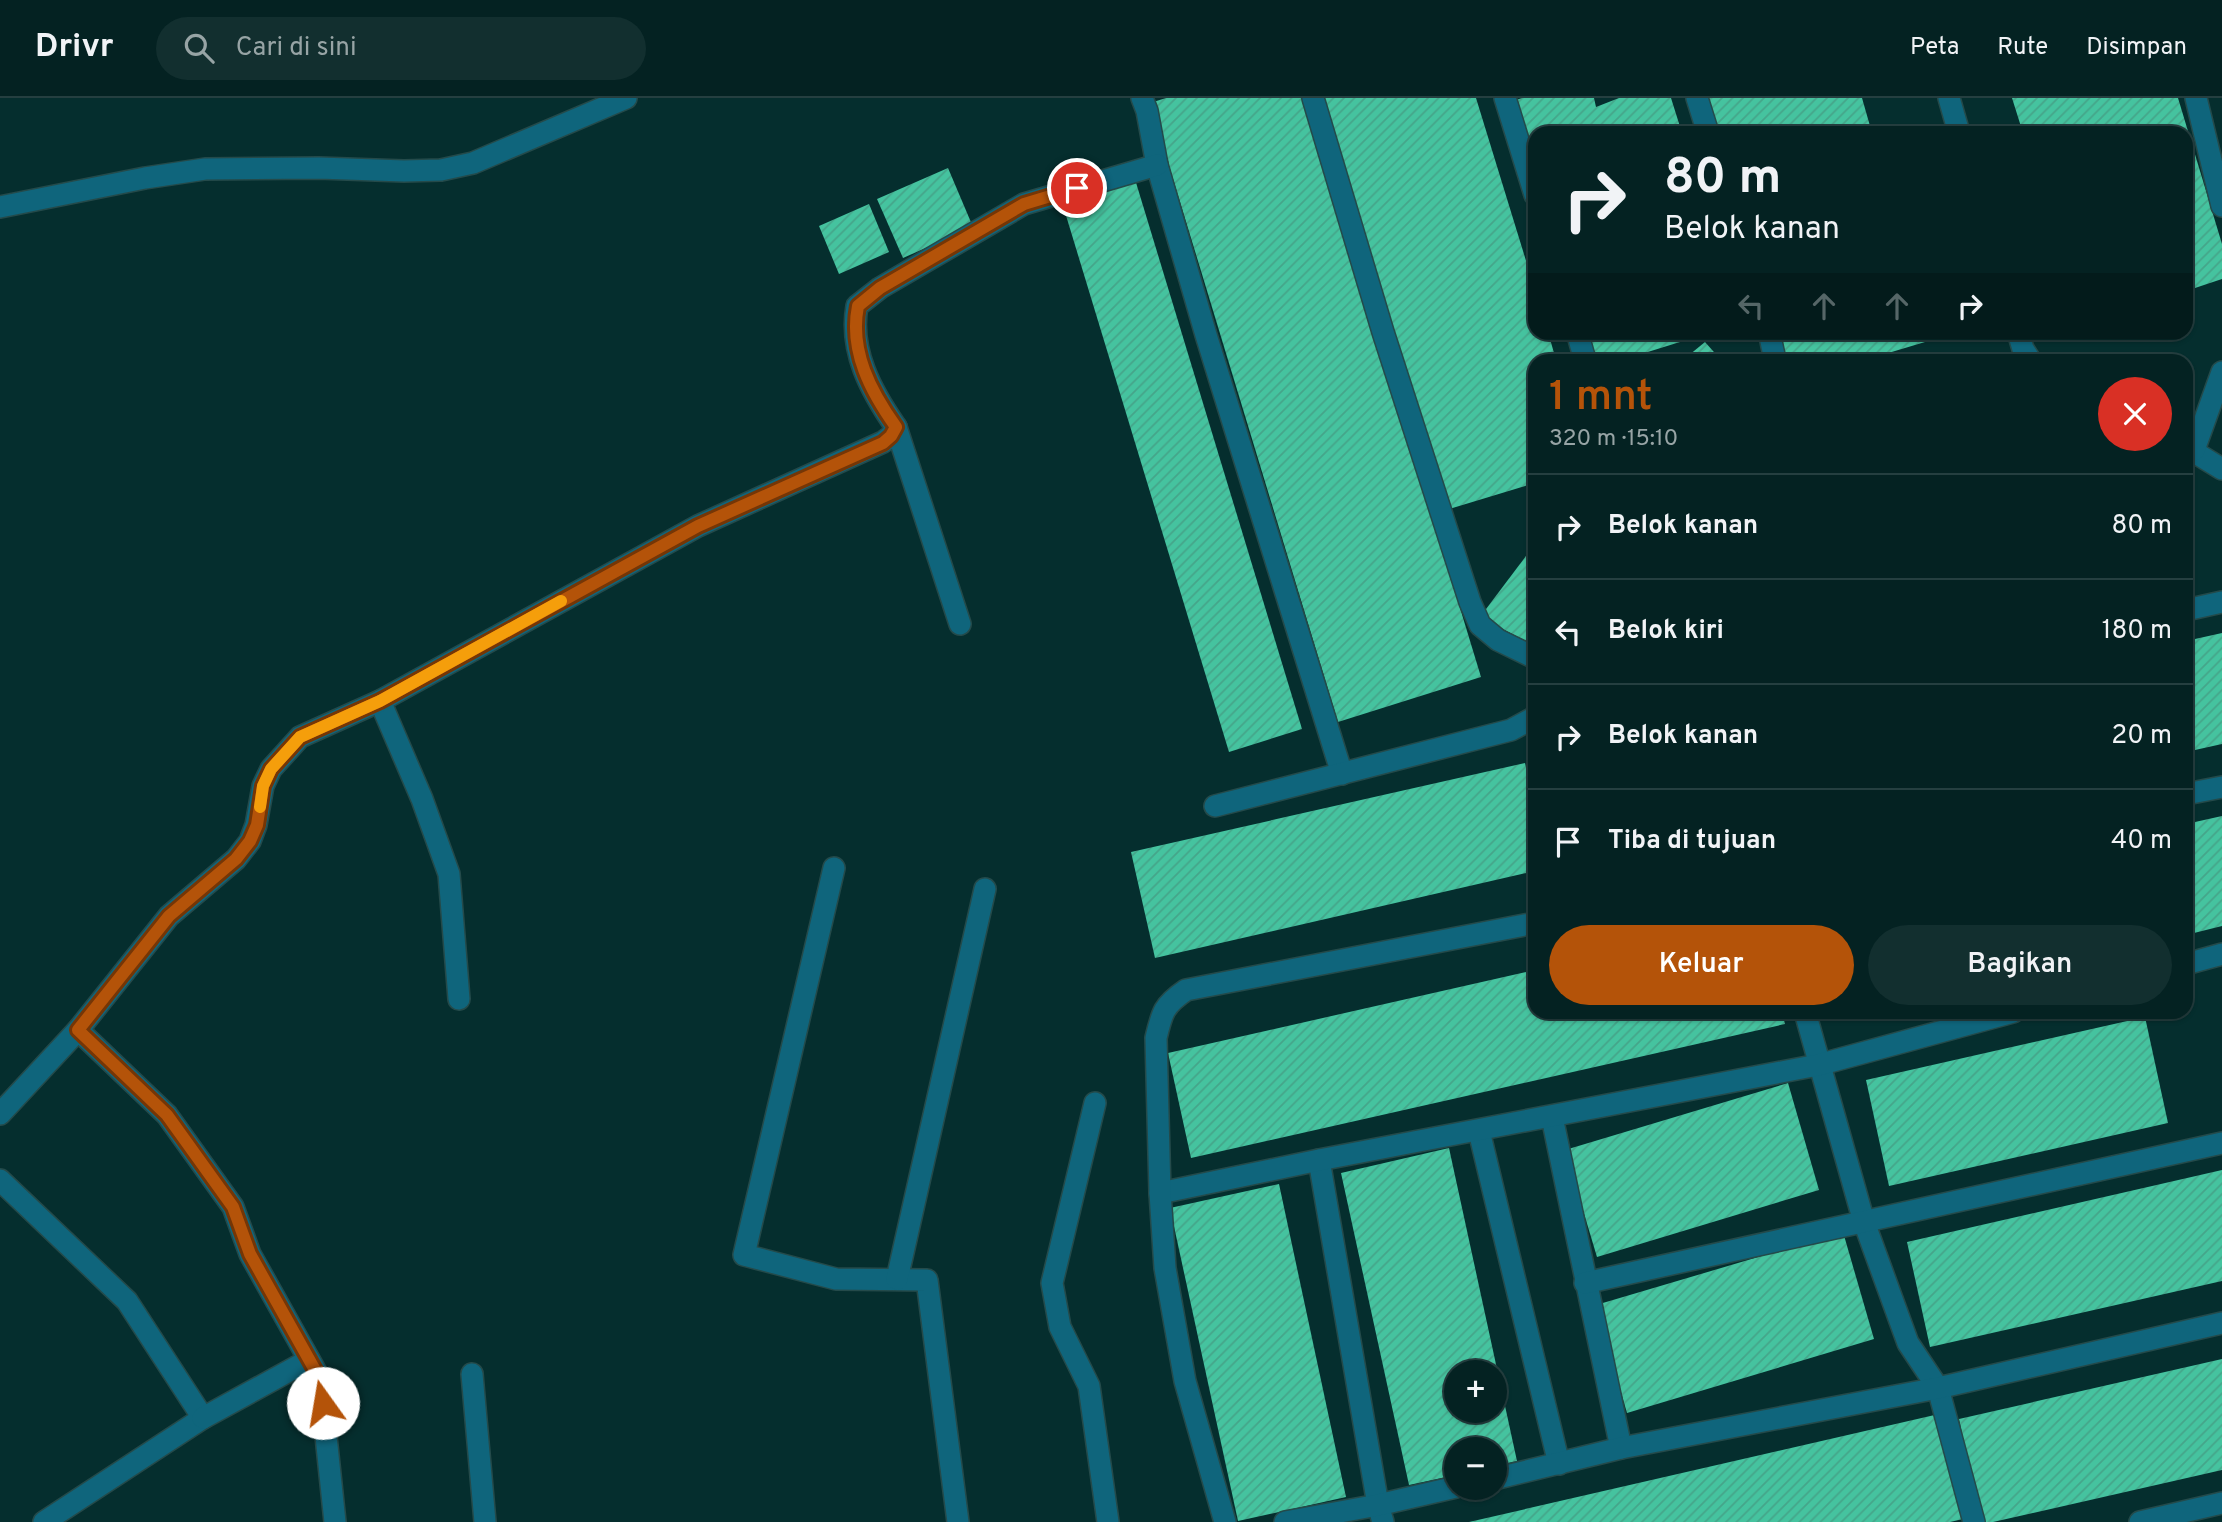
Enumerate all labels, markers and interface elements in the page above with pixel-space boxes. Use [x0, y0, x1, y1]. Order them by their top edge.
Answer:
search box [156, 17, 646, 80]
text: Drivr [35, 27, 114, 69]
icon: search [180, 29, 218, 67]
text: Cari di sini [236, 32, 357, 65]
text: Peta [1910, 33, 1959, 63]
text: Rute [1997, 33, 2048, 63]
text: Disimpan [2086, 33, 2187, 63]
text: 80 m [1664, 149, 1781, 211]
icon: right [1549, 154, 1640, 245]
pin [1047, 158, 1107, 218]
icon: arrive [1058, 169, 1096, 207]
text: Belok kanan [1664, 210, 1840, 250]
icon: left [1732, 287, 1770, 325]
icon: ahead [1805, 287, 1843, 325]
icon: ahead [1878, 287, 1916, 325]
icon: right [1951, 287, 1989, 325]
text: 1 mnt [1549, 372, 1653, 425]
button: close [2098, 377, 2172, 451]
text: 320 m · 15:10 [1549, 425, 1678, 454]
icon: right [1549, 508, 1587, 546]
text: Belok kanan [1608, 510, 1758, 543]
text: 80 m [2112, 510, 2172, 543]
icon: left [1549, 613, 1587, 651]
text: Belok kiri [1608, 615, 1724, 648]
text: 180 m [2102, 615, 2172, 648]
icon: right [1549, 718, 1587, 756]
text: Belok kanan [1608, 720, 1758, 753]
text: 20 m [2111, 720, 2172, 753]
icon: arrive [1549, 823, 1587, 861]
text: Tiba di tujuan [1608, 825, 1776, 858]
text: 40 m [2111, 825, 2172, 858]
button: Keluar [1549, 925, 1854, 1005]
button: Bagikan [1868, 925, 2172, 1005]
map controls [1444, 1360, 1507, 1500]
button: + [1444, 1360, 1507, 1423]
position arrow [286, 1366, 360, 1440]
button: − [1444, 1437, 1507, 1500]

